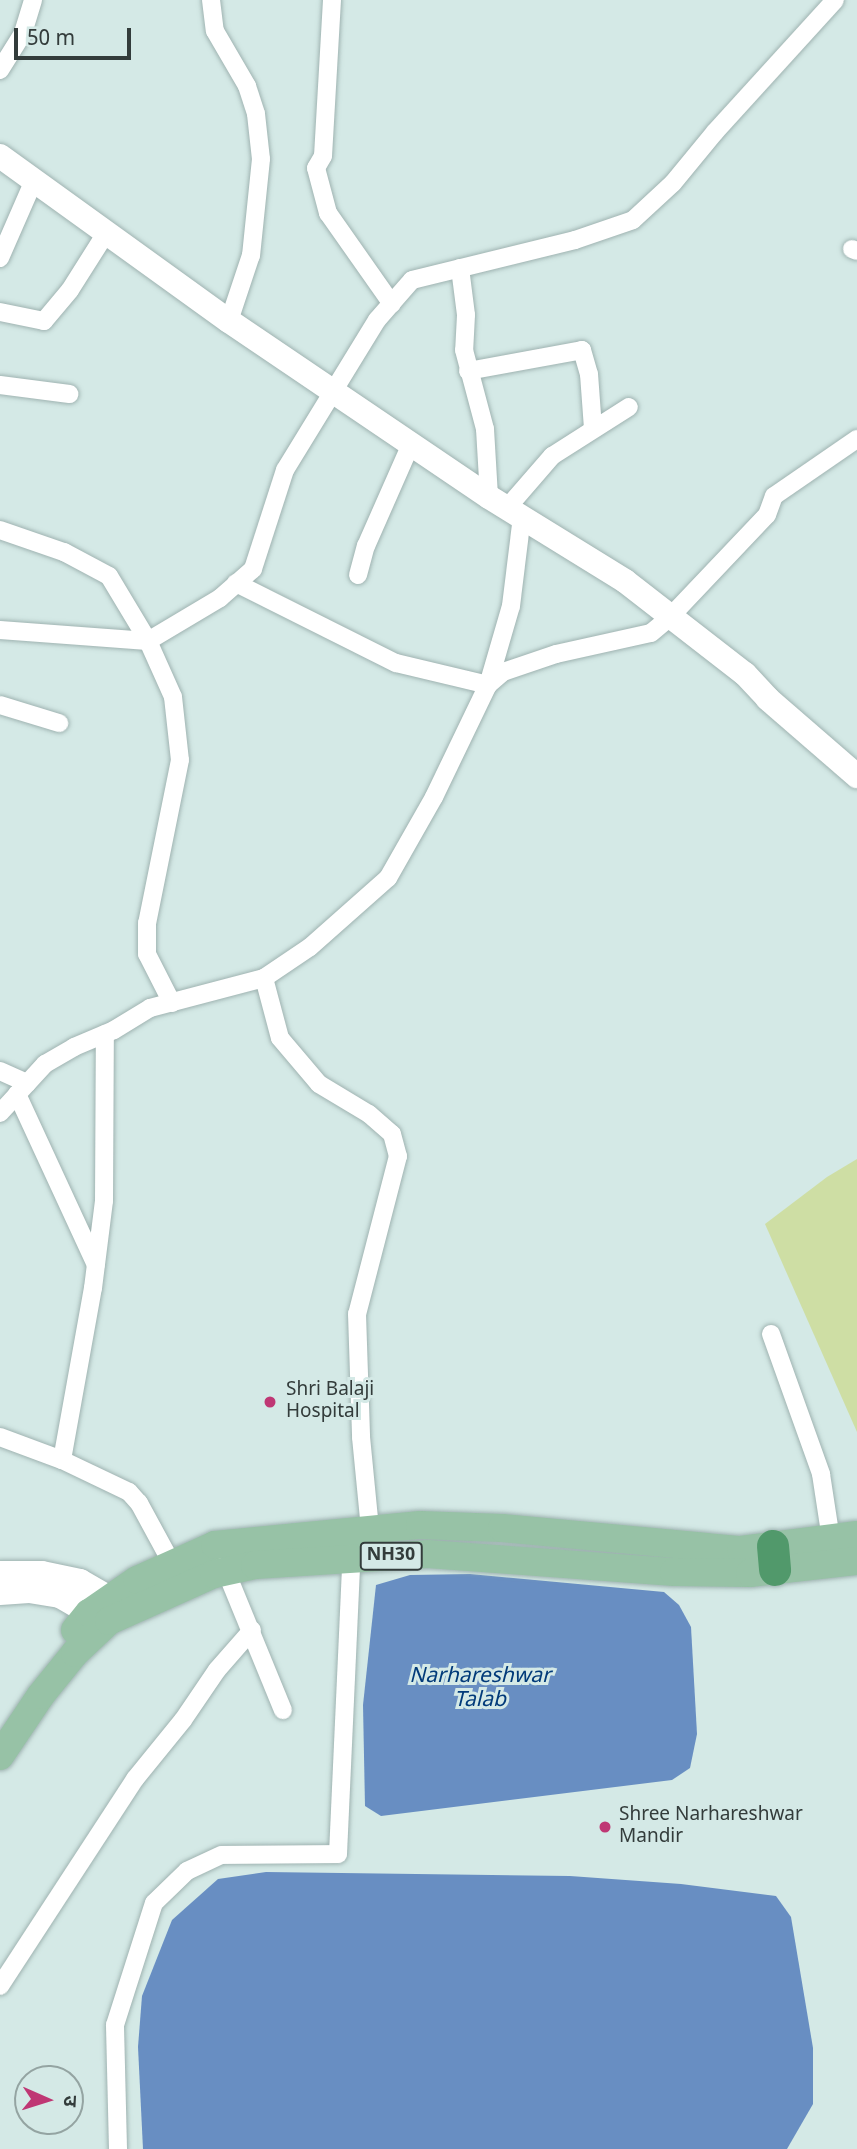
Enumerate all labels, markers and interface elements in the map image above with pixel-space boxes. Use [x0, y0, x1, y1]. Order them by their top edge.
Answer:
scale bar [18, 14, 135, 58]
text: 50 m [27, 26, 75, 54]
place label: Shri Balaji Hospital [286, 1380, 374, 1424]
marker: Shri Balaji Hospital [260, 1392, 280, 1412]
road number: NH30 [360, 1541, 422, 1570]
water label: Narhareshwar Talab [409, 1664, 551, 1714]
place label: Shree Narhareshwar Mandir [619, 1805, 803, 1849]
marker: Shree Narhareshwar Mandir [597, 1819, 613, 1835]
north arrow [14, 2065, 84, 2135]
text: उ [56, 2095, 81, 2107]

